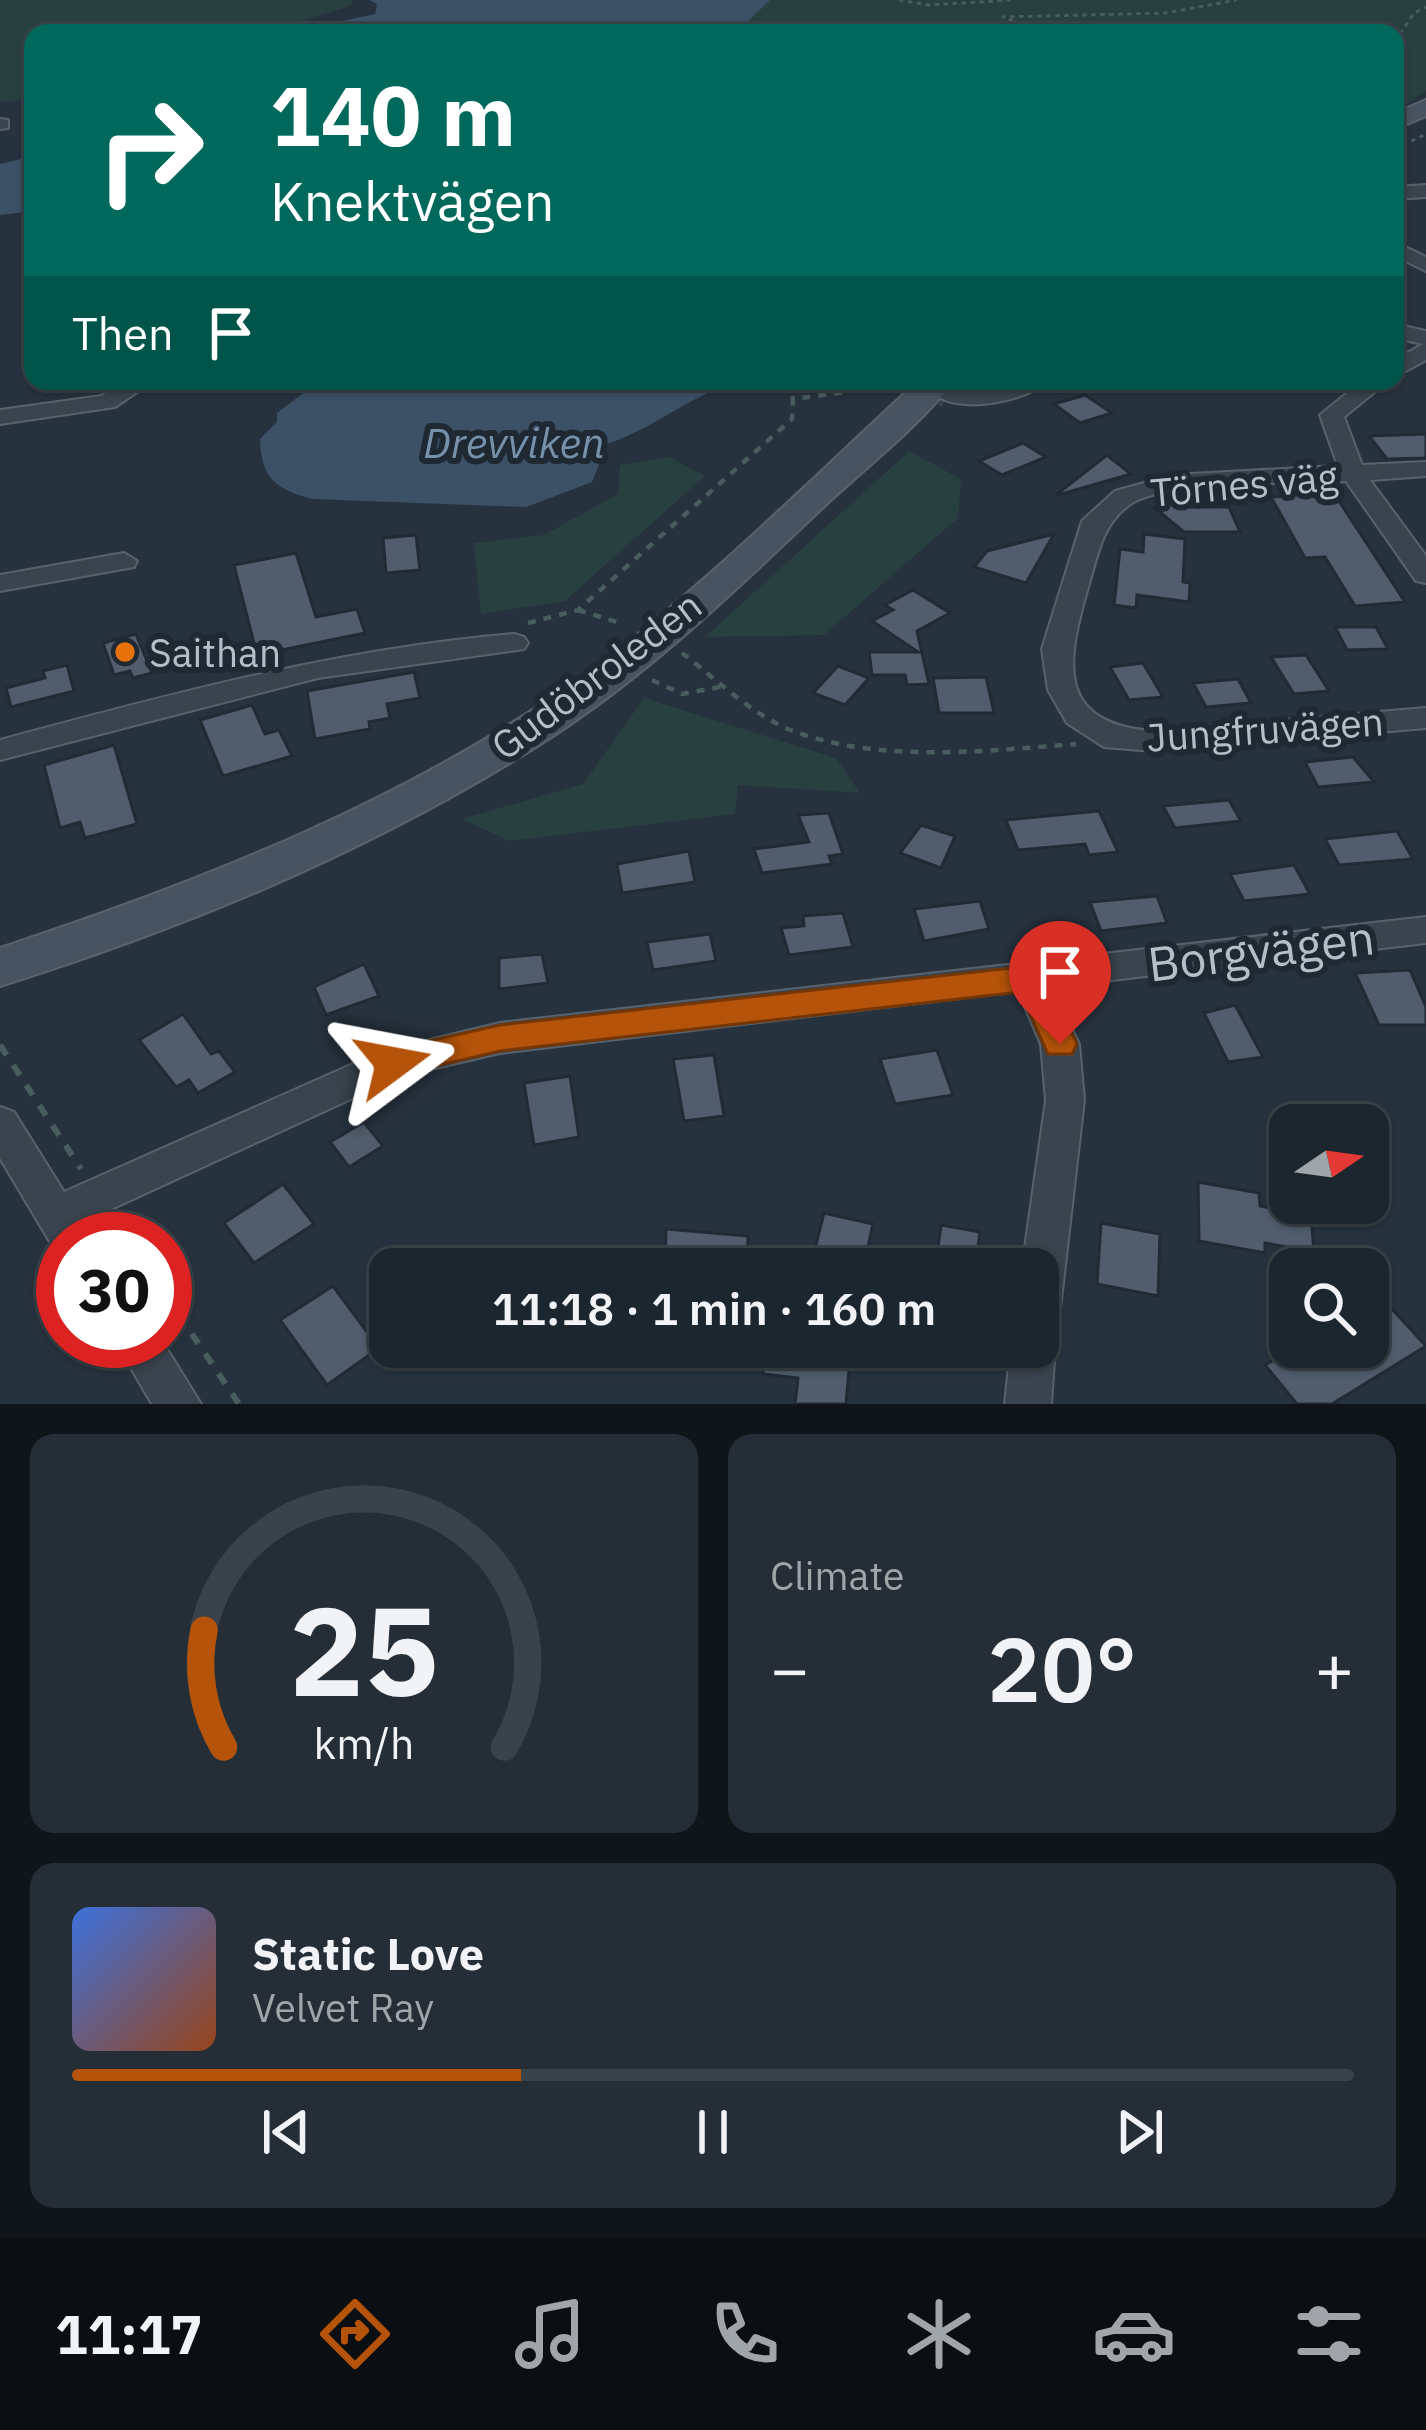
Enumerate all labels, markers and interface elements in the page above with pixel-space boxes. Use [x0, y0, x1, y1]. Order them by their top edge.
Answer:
text: 140 m [270, 60, 516, 169]
icon: right [72, 72, 228, 228]
text: Knektvägen [270, 166, 554, 236]
icon: arrive [198, 300, 264, 366]
text: Then [72, 304, 174, 362]
water label: Drevviken [423, 415, 605, 470]
street label: Törnes väg [1148, 450, 1340, 518]
street label: Gudöbroleden [481, 579, 711, 771]
place label: Saithan [149, 627, 281, 678]
marker: Saithan [112, 639, 138, 665]
street label: Jungfruvägen [1145, 695, 1385, 763]
street label: Borgvägen [1144, 905, 1378, 995]
pin [1009, 921, 1111, 1044]
icon: arrive [1027, 939, 1093, 1005]
position arrow [330, 1000, 456, 1126]
north arrow [1269, 1104, 1389, 1224]
map controls [1269, 1104, 1389, 1368]
speed limit sign: 30 [36, 1212, 192, 1368]
button: search [1269, 1248, 1389, 1368]
text: 11:18 · 1 min · 160 m [492, 1279, 936, 1337]
text: Climate [770, 1550, 904, 1601]
text: 25 [289, 1568, 439, 1730]
text: 20° [987, 1610, 1137, 1727]
text: − [770, 1625, 810, 1711]
text: + [1314, 1625, 1354, 1711]
text: km/h [314, 1714, 414, 1770]
text: Static Love [252, 1924, 484, 1982]
text: Velvet Ray [252, 1982, 434, 2033]
icon: previous [253, 2099, 319, 2165]
icon: pause [680, 2099, 746, 2165]
icon: next [1107, 2099, 1173, 2165]
icon: directions [313, 2292, 397, 2376]
icon: music [508, 2292, 592, 2376]
icon: phone [703, 2292, 787, 2376]
icon: climate [897, 2292, 981, 2376]
icon: car [1092, 2292, 1176, 2376]
icon: filters [1287, 2292, 1371, 2376]
text: 11:17 [55, 2299, 203, 2369]

